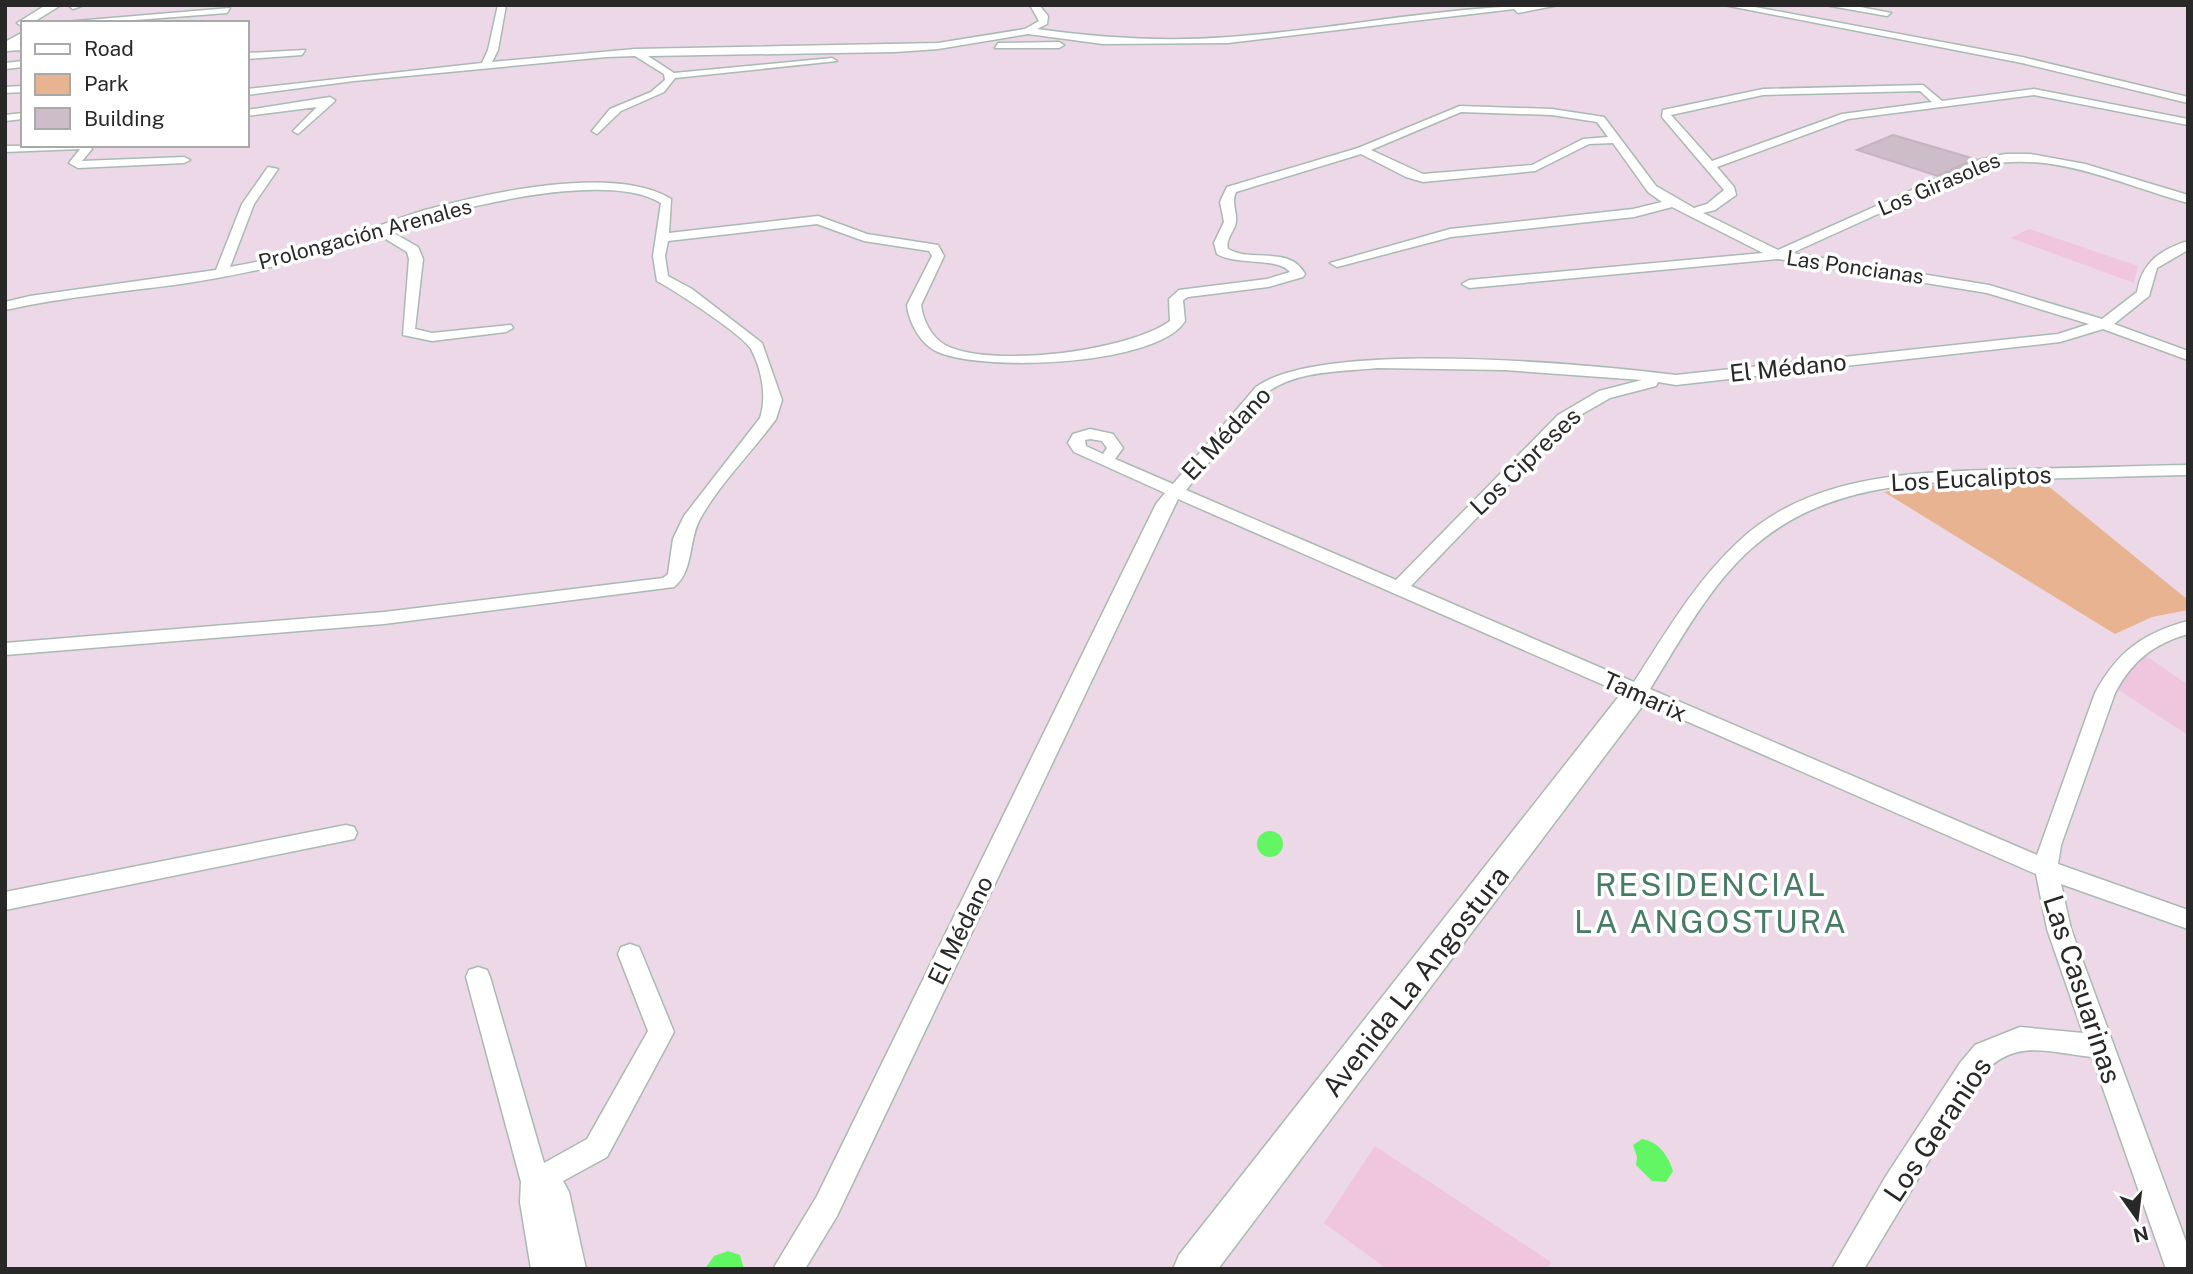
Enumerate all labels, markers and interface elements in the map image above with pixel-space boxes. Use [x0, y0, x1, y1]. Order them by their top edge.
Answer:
legend [21, 21, 248, 147]
text: Road [84, 36, 134, 61]
text: Park [84, 71, 129, 96]
text: Building [84, 106, 165, 131]
street label: Los Girasoles [1874, 147, 2004, 221]
street label: Prolongación Arenales [256, 193, 474, 275]
street label: Las Poncianas [1785, 245, 1925, 289]
street label: El Médano [1728, 347, 1848, 387]
street label: El Médano [1176, 381, 1276, 485]
street label: Los Cipreses [1464, 402, 1586, 520]
street label: Los Eucaliptos [1890, 460, 2052, 496]
street label: Tamarix [1599, 665, 1691, 727]
street label: Avenida La Angostura [1315, 859, 1515, 1103]
district label: RESIDENCIAL LA ANGOSTURA [1574, 866, 1848, 940]
street label: El Médano [922, 871, 998, 989]
street label: Las Casuarinas [2037, 891, 2129, 1087]
street label: Los Geranios [1876, 1050, 1998, 1208]
north arrow [2102, 1183, 2172, 1253]
text: N [2131, 1222, 2151, 1247]

